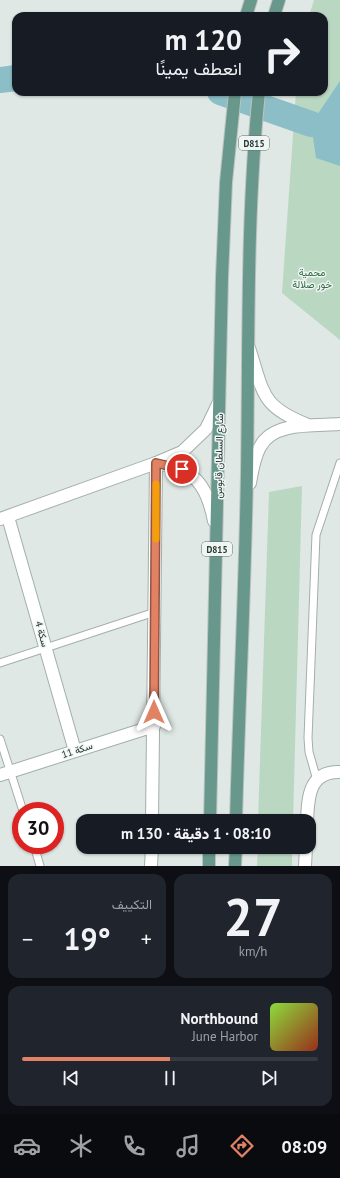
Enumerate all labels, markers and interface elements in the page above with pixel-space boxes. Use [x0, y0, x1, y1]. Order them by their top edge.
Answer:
text: 120 m [165, 21, 242, 58]
icon: right [256, 28, 308, 80]
text: انعطف يمينًا [155, 57, 242, 80]
road number: D815 [239, 136, 269, 150]
park label: محمية خور صلالة [292, 266, 332, 291]
street label: شارع السلطان قابوس [212, 413, 226, 499]
pin [165, 452, 199, 486]
icon: arrive [171, 458, 193, 480]
road number: D815 [202, 542, 232, 556]
street label: سكة 4 [32, 620, 52, 649]
position arrow [133, 691, 175, 733]
street label: سكة 11 [60, 739, 94, 761]
speed limit sign: 30 [12, 802, 64, 854]
text: 08:10 · 1 دقيقة · 130 m [121, 824, 271, 843]
text: 27 [224, 883, 282, 950]
text: التكييف [112, 896, 152, 913]
text: 19° [63, 919, 111, 958]
text: − [22, 925, 33, 953]
text: + [141, 925, 152, 953]
text: km/h [239, 943, 267, 960]
text: Northbound [181, 1009, 258, 1028]
text: June Harbor [192, 1028, 258, 1045]
icon: previous [60, 1067, 82, 1089]
icon: pause [159, 1067, 181, 1089]
icon: next [258, 1067, 280, 1089]
icon: car [13, 1132, 41, 1160]
icon: climate [67, 1132, 95, 1160]
icon: phone [120, 1132, 148, 1160]
icon: music [174, 1132, 202, 1160]
icon: directions [228, 1132, 256, 1160]
text: 08:09 [281, 1135, 327, 1158]

